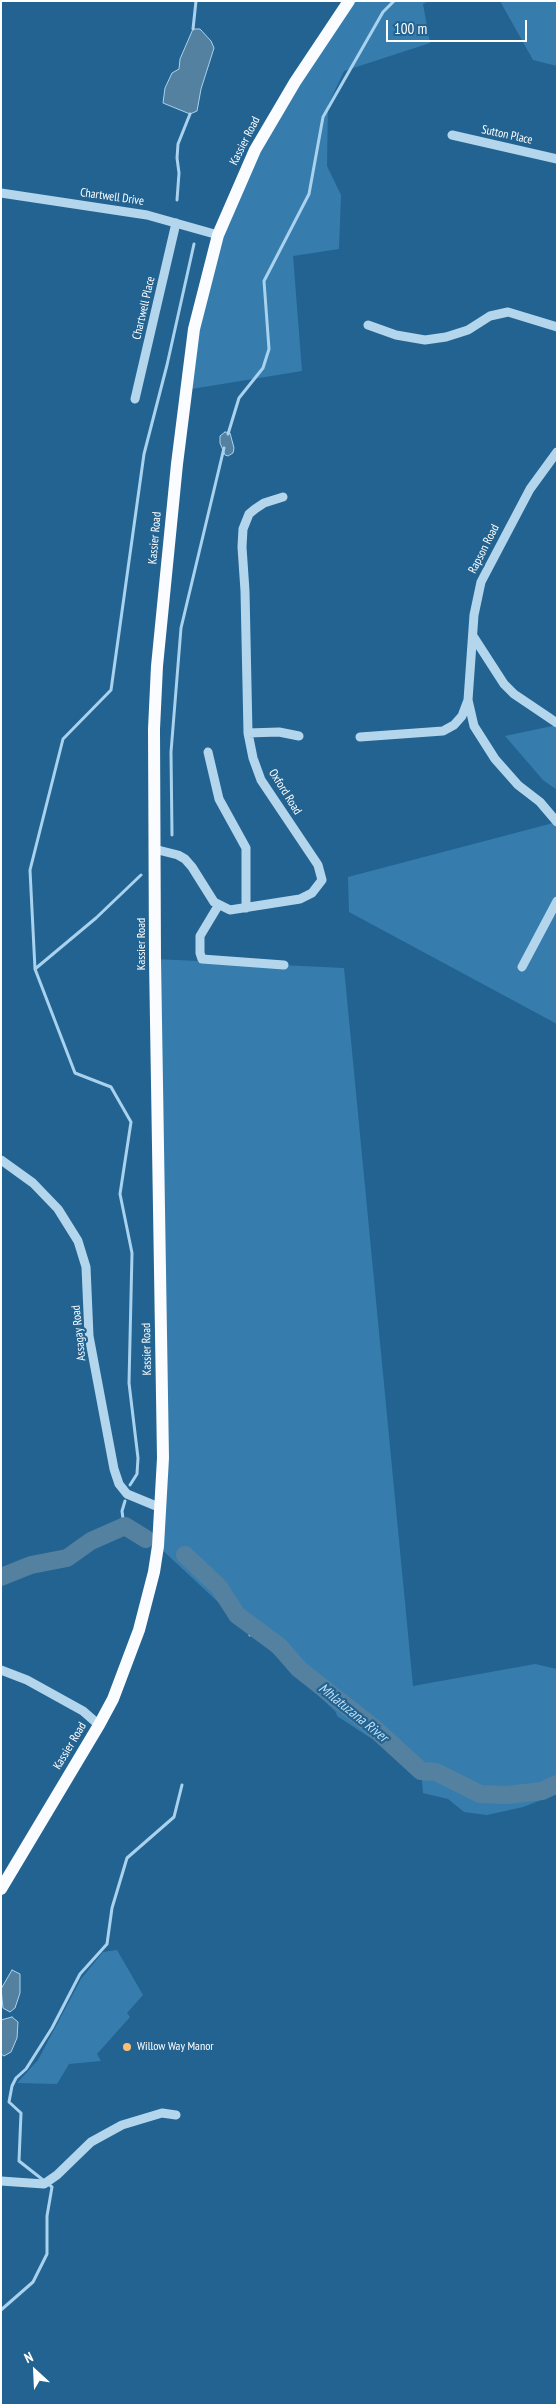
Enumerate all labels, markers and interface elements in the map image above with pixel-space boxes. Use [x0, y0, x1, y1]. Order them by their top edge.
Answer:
scale bar [388, 10, 529, 42]
text: 100 m [394, 19, 427, 38]
street label: Kassier Road [227, 114, 263, 168]
street label: Sutton Place [480, 123, 534, 147]
street label: Chartwell Drive [79, 185, 145, 209]
street label: Chartwell Place [130, 275, 158, 341]
street label: Kassier Road [146, 511, 164, 565]
street label: Rapson Road [465, 522, 503, 576]
street label: Oxford Road [265, 767, 305, 817]
street label: Kassier Road [135, 918, 149, 970]
street label: Assagay Road [69, 1304, 89, 1362]
street label: Kassier Road [139, 1323, 155, 1375]
water label: Mhlatuzana River [315, 1680, 391, 1746]
street label: Kassier Road [50, 1720, 90, 1772]
place label: Willow Way Manor [137, 2040, 214, 2054]
marker: Willow Way Manor [121, 2041, 133, 2053]
north arrow [10, 2346, 60, 2396]
text: N [21, 2348, 36, 2367]

